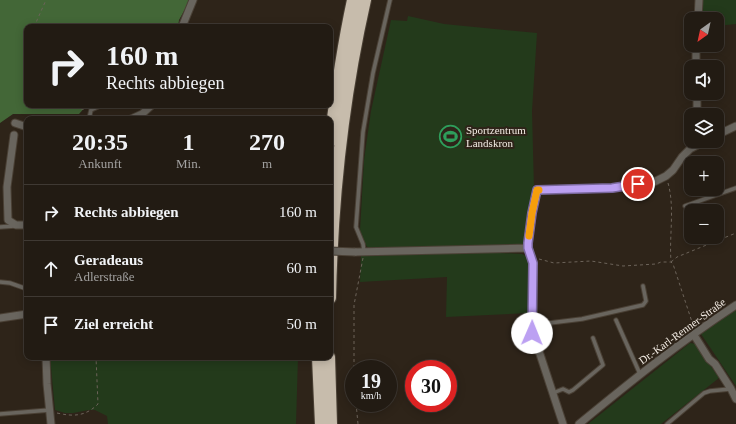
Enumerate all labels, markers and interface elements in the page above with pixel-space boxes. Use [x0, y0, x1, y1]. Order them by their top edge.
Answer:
north arrow [684, 12, 724, 52]
map controls [684, 12, 724, 244]
icon: right [40, 40, 92, 92]
text: 160 m [106, 40, 178, 71]
button: sound [684, 60, 724, 100]
text: Rechts abbiegen [106, 73, 224, 93]
button: layers [684, 108, 724, 148]
sports icon: Sportzentrum Landskron [437, 123, 463, 149]
place label: Sportzentrum Landskron [466, 124, 526, 149]
text: 20:35 [72, 129, 128, 155]
text: 1 [182, 129, 194, 155]
text: 270 [249, 129, 285, 155]
text: Ankunft [78, 156, 122, 171]
text: Min. [176, 156, 201, 171]
text: m [262, 156, 272, 171]
button: + [684, 156, 724, 196]
pin [621, 167, 655, 201]
icon: arrive [627, 173, 649, 195]
icon: right [40, 202, 62, 224]
text: Rechts abbiegen [74, 204, 179, 220]
text: 160 m [279, 204, 317, 220]
button: − [684, 204, 724, 244]
text: Geradeaus [74, 252, 143, 268]
icon: ahead [40, 258, 62, 280]
text: 60 m [287, 260, 317, 276]
text: Adlerstraße [74, 269, 135, 284]
street label: Dr.-Karl-Renner-Straße [636, 296, 728, 366]
position arrow [511, 312, 553, 354]
icon: arrive [40, 314, 62, 336]
text: Ziel erreicht [74, 316, 153, 332]
text: 50 m [287, 316, 317, 332]
speed limit sign: 30 [405, 360, 457, 412]
text: 19 [361, 370, 381, 392]
text: km/h [361, 390, 381, 401]

